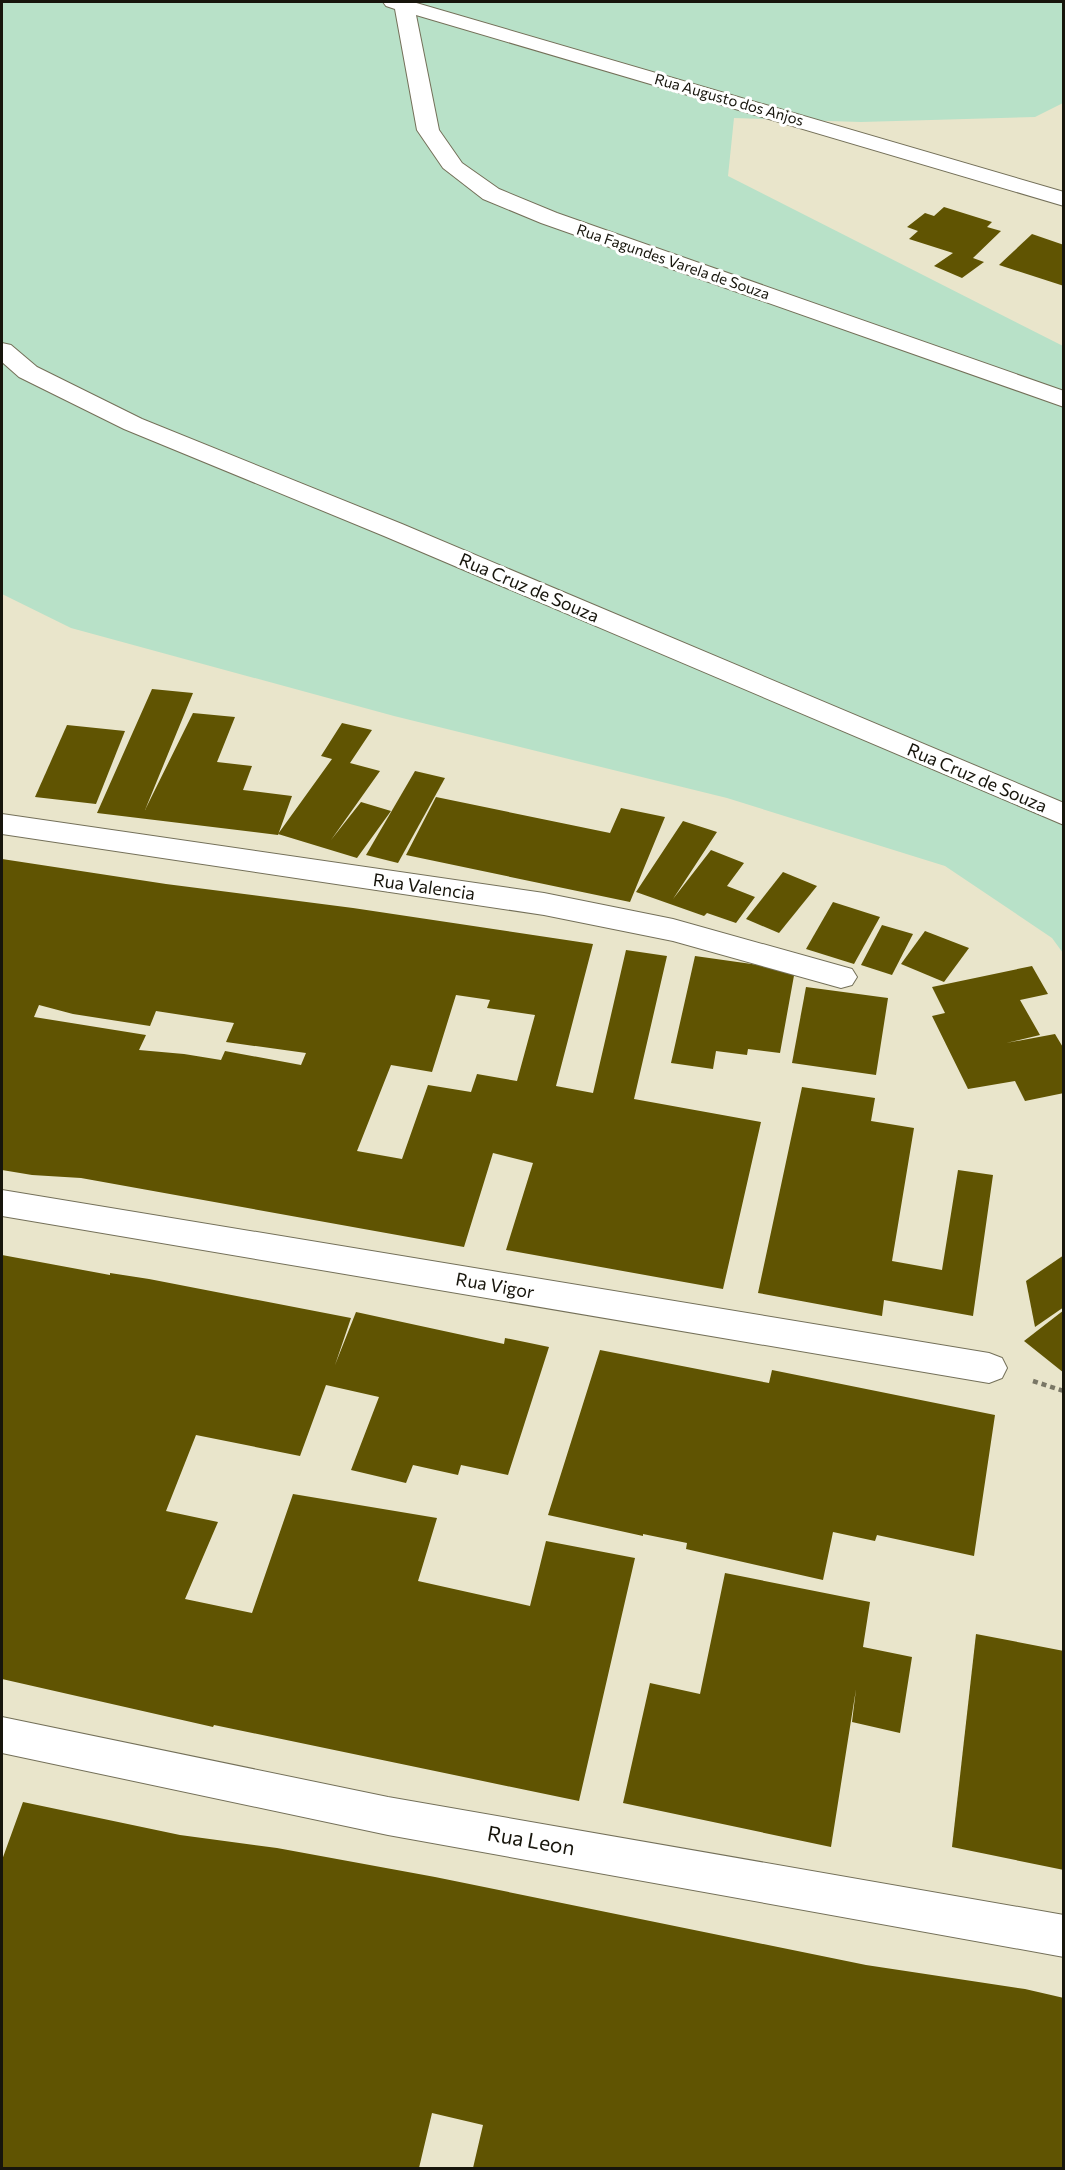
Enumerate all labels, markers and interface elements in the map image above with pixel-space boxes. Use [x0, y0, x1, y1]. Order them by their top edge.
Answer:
street label: Rua Augusto dos Anjos [653, 69, 806, 129]
street label: Rua Fagundes Varela de Souza [574, 219, 772, 303]
street label: Rua Cruz de Souza [456, 548, 603, 626]
street label: Rua Cruz de Souza [904, 738, 1051, 816]
street label: Rua Valencia [372, 868, 477, 904]
street label: Rua Vigor [454, 1267, 536, 1303]
street label: Rua Leon [486, 1820, 577, 1860]

